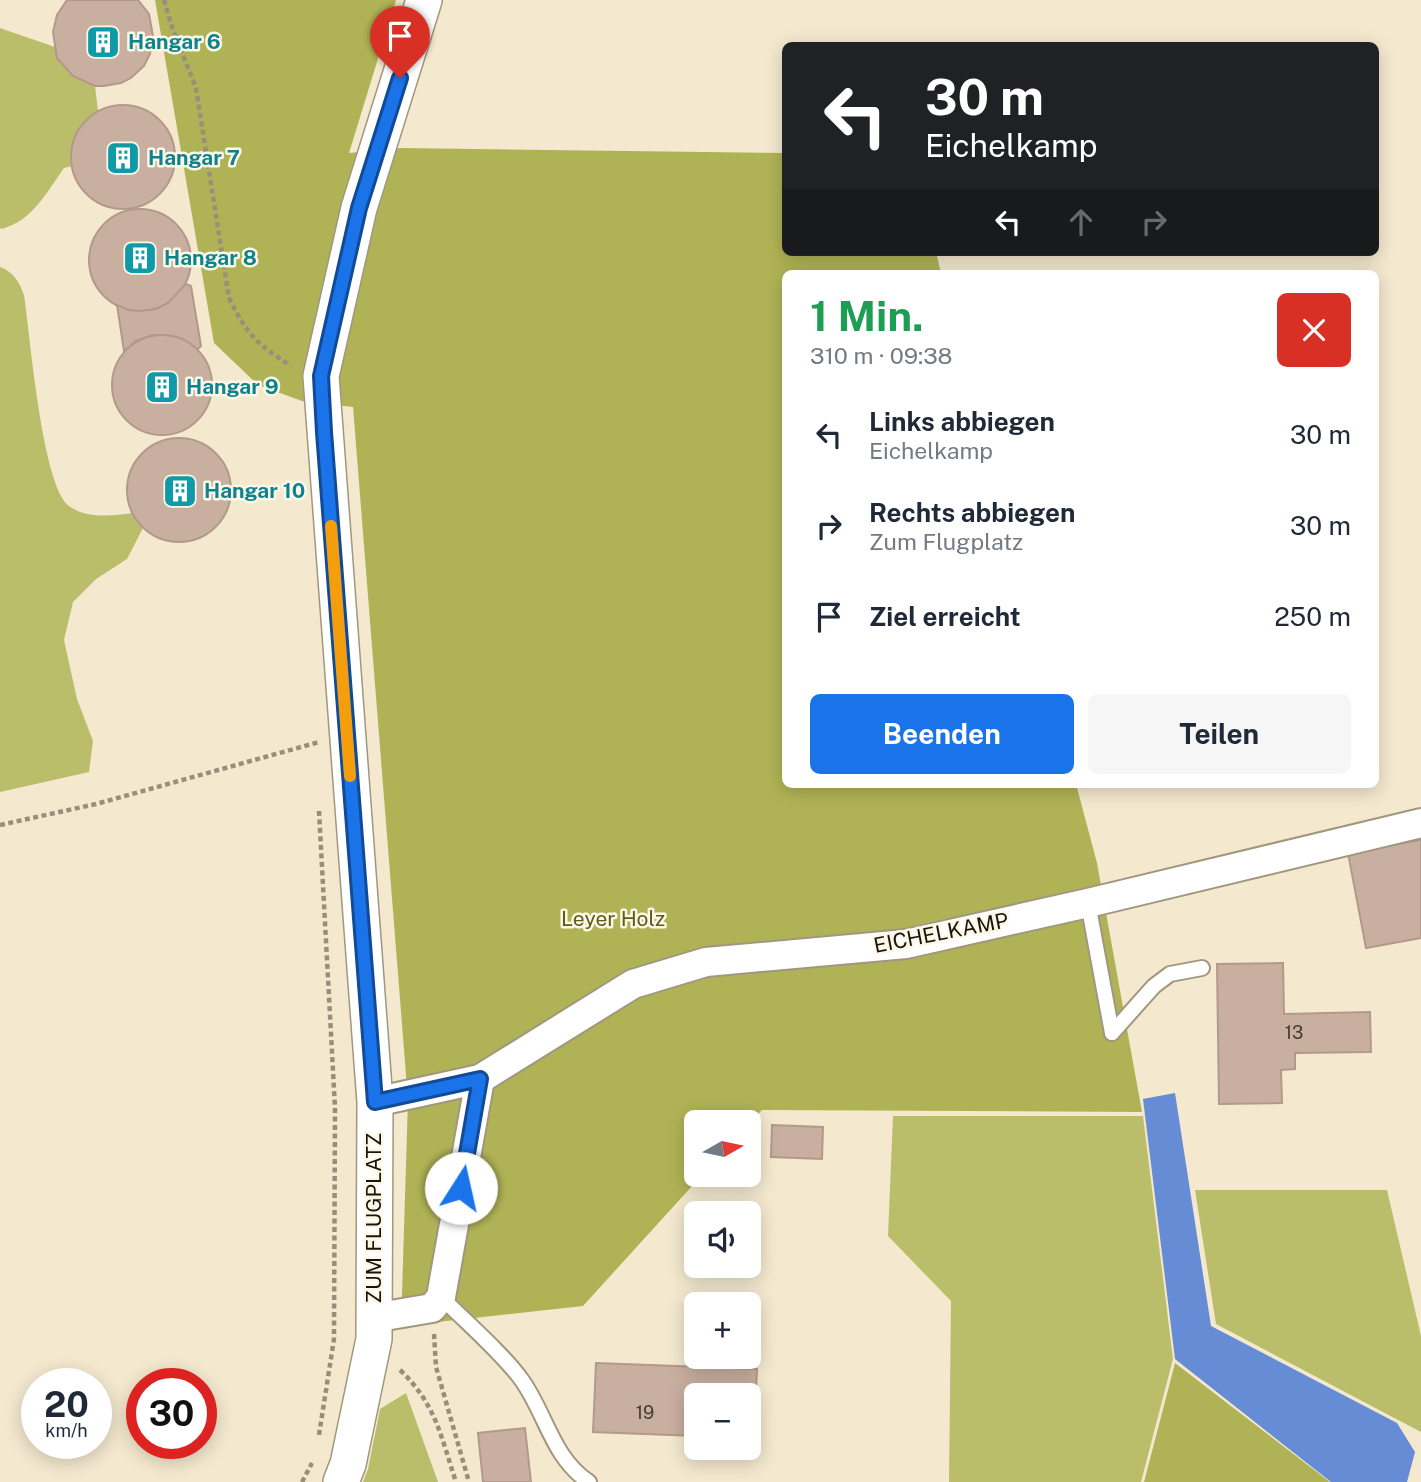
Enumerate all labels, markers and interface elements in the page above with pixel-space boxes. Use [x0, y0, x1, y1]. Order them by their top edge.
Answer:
pin [370, 6, 430, 78]
icon: arrive [381, 17, 419, 55]
building icon: Hangar 6 [84, 23, 122, 61]
place label: Hangar 6 [128, 29, 221, 54]
text: 30 m [925, 68, 1044, 126]
icon: left [810, 70, 901, 161]
text: Eichelkamp [925, 127, 1098, 164]
building icon: Hangar 7 [104, 139, 142, 177]
place label: Hangar 7 [148, 145, 240, 170]
icon: left [989, 203, 1027, 241]
icon: ahead [1062, 203, 1100, 241]
icon: right [1135, 203, 1173, 241]
building icon: Hangar 8 [121, 239, 159, 277]
place label: Hangar 8 [164, 245, 257, 270]
text: 1 Min. [810, 291, 924, 340]
button: close [1277, 293, 1351, 367]
text: 310 m · 09:38 [810, 342, 952, 369]
building icon: Hangar 9 [143, 368, 181, 406]
place label: Hangar 9 [186, 374, 279, 399]
text: Links abbiegen [869, 406, 1055, 437]
icon: left [810, 416, 848, 454]
text: 30 m [1290, 419, 1351, 450]
text: Eichelkamp [869, 437, 993, 464]
building icon: Hangar 10 [161, 472, 199, 510]
place label: Hangar 10 [204, 478, 305, 503]
text: Rechts abbiegen [869, 497, 1075, 528]
icon: right [810, 507, 848, 545]
text: 30 m [1290, 510, 1351, 541]
text: Zum Flugplatz [869, 528, 1023, 555]
icon: arrive [810, 598, 848, 636]
text: Ziel erreicht [869, 601, 1021, 632]
text: 250 m [1274, 601, 1351, 632]
button: Beenden [810, 694, 1074, 774]
button: Teilen [1088, 694, 1351, 774]
park label: Leyer Holz [561, 906, 665, 931]
street label: EICHELKAMP [872, 907, 1010, 958]
house number: 13 [1285, 1022, 1303, 1043]
north arrow [684, 1110, 761, 1186]
map controls [684, 1110, 761, 1460]
street label: ZUM FLUGPLATZ [361, 1133, 386, 1303]
position arrow [424, 1151, 498, 1225]
button: sound [684, 1201, 761, 1278]
button: + [684, 1292, 761, 1369]
speed limit sign: 30 [126, 1368, 217, 1459]
button: − [684, 1383, 761, 1460]
text: 20 [44, 1384, 89, 1425]
house number: 19 [636, 1402, 654, 1423]
text: km/h [45, 1420, 88, 1441]

